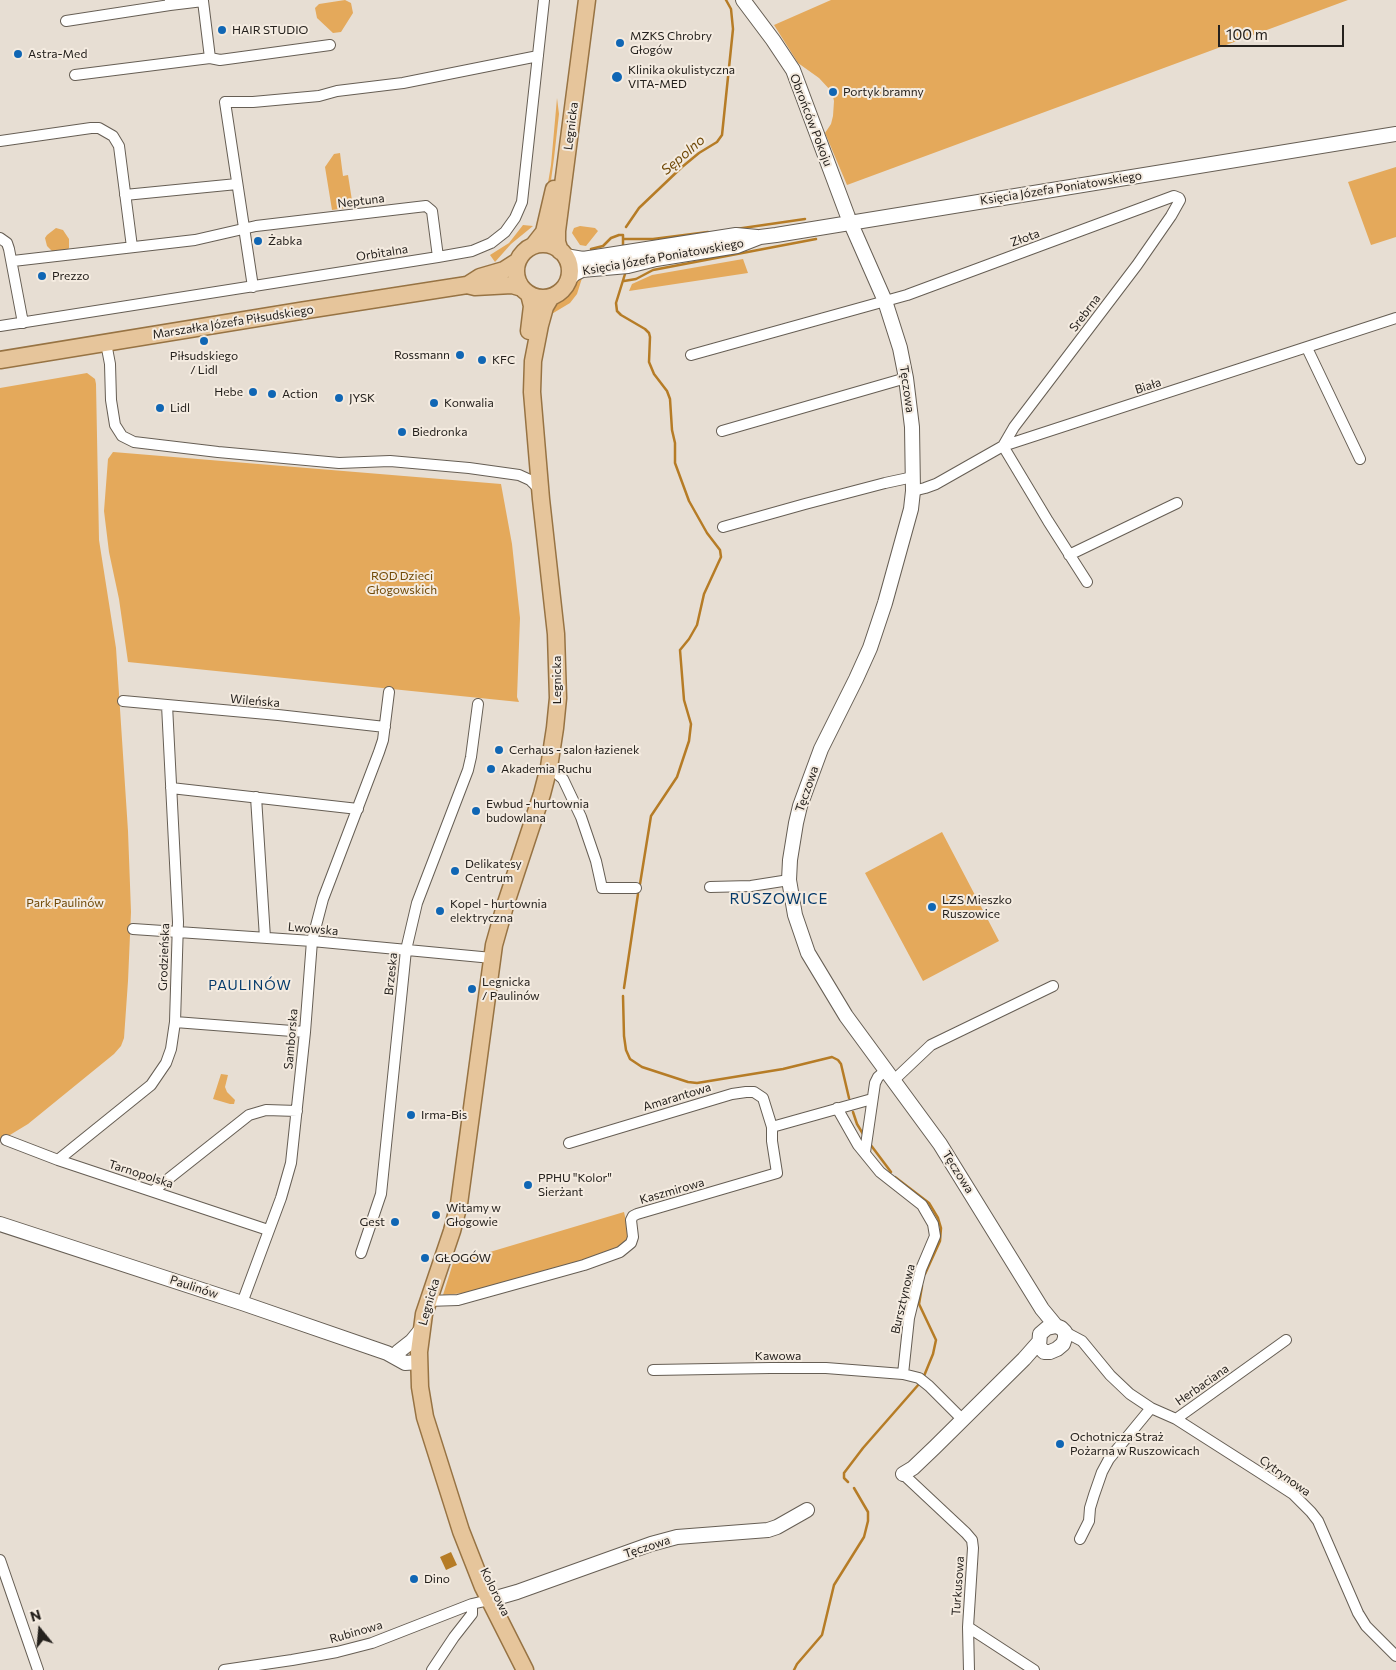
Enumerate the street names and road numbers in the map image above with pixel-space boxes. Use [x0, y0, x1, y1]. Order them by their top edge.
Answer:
street label: Obrońców Pokoju [787, 72, 835, 168]
street label: Legnicka [561, 101, 581, 151]
street label: Księcia Józefa Poniatowskiego [979, 168, 1143, 208]
street label: Neptuna [337, 191, 385, 211]
street label: Złota [1008, 226, 1042, 250]
street label: Księcia Józefa Poniatowskiego [581, 236, 745, 278]
street label: Orbitalna [355, 242, 409, 264]
street label: Srebrna [1066, 291, 1104, 335]
street label: Marszałka Józefa Piłsudskiego [151, 302, 315, 342]
street label: Tęczowa [897, 364, 917, 414]
street label: Biała [1133, 375, 1163, 397]
street label: Legnicka [550, 656, 564, 704]
street label: Wileńska [230, 692, 280, 710]
street label: Tęczowa [792, 764, 822, 814]
street label: Lwowska [287, 920, 339, 938]
street label: Grodzieńska [156, 923, 172, 991]
street label: Brzeska [382, 952, 400, 996]
street label: Samborska [281, 1008, 301, 1070]
street label: Amarantowa [641, 1080, 713, 1114]
street label: Tęczowa [939, 1148, 977, 1196]
street label: Tarnopolska [107, 1157, 175, 1191]
street label: Kaszmirowa [638, 1175, 706, 1207]
street label: Bursztynowa [888, 1263, 918, 1335]
street label: Paulinów [168, 1272, 220, 1302]
street label: Legnicka [415, 1277, 443, 1327]
street label: Kawowa [755, 1349, 801, 1363]
street label: Herbaciana [1173, 1361, 1231, 1409]
street label: Cytrynowa [1257, 1453, 1313, 1499]
street label: Tęczowa [622, 1533, 672, 1561]
street label: Turkusowa [949, 1556, 967, 1616]
street label: Kolorowa [477, 1565, 513, 1619]
street label: Rubinowa [328, 1618, 384, 1646]

